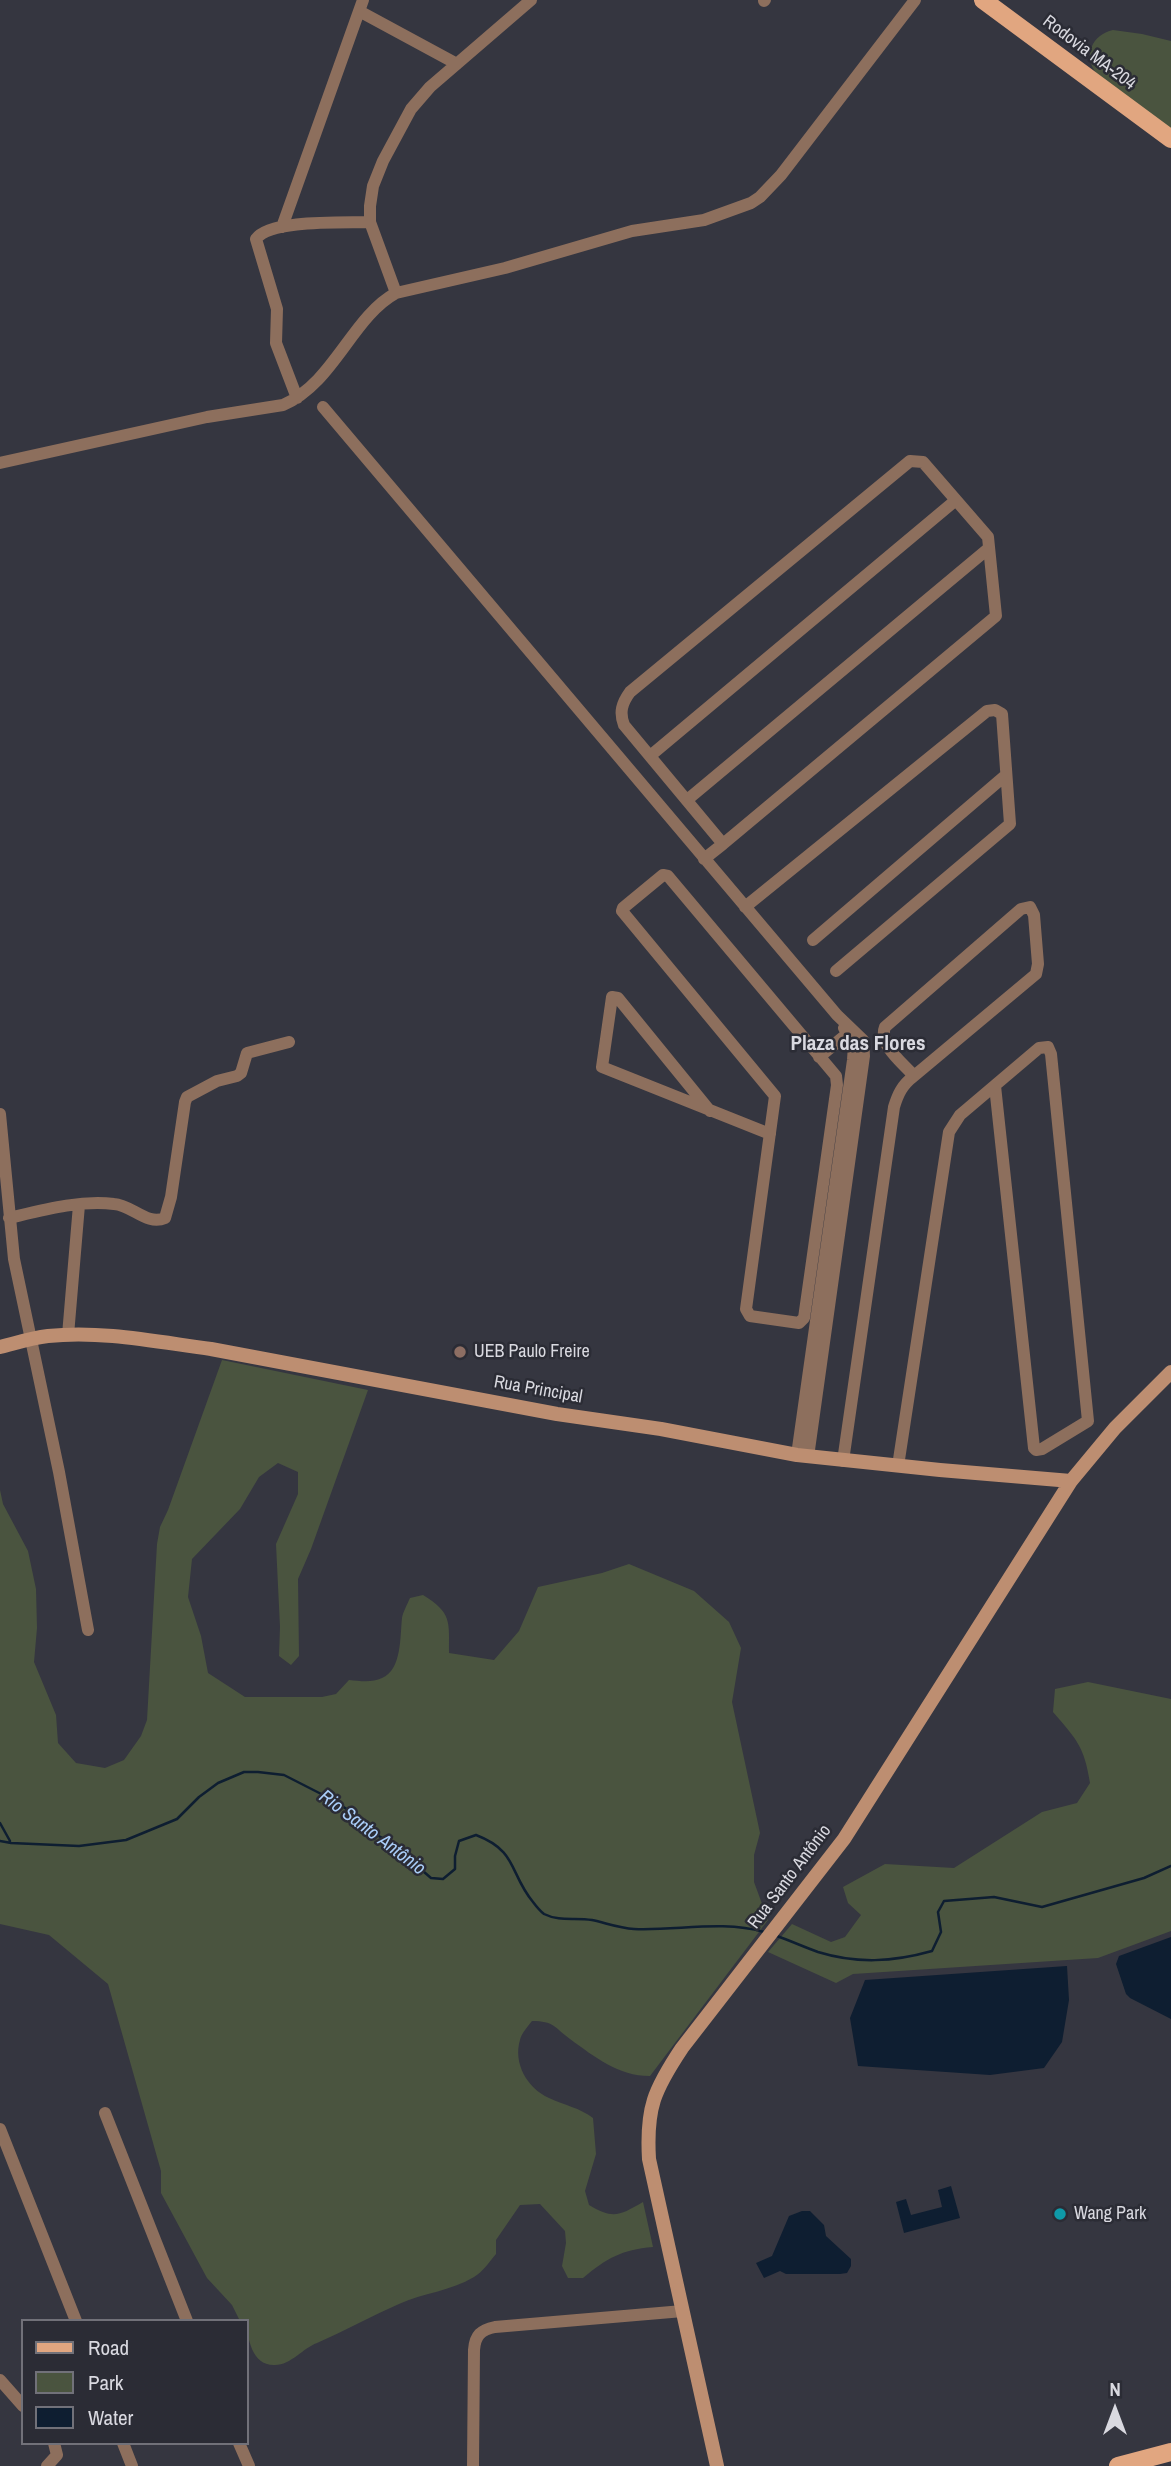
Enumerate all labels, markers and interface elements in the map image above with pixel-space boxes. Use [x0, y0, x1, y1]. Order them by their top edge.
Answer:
street label: Rodovia MA-204 [1038, 11, 1140, 95]
district label: Plaza das Flores [791, 1031, 925, 1057]
place label: UEB Paulo Freire [474, 1341, 590, 1363]
marker: UEB Paulo Freire [452, 1344, 468, 1360]
street label: Rua Principal [492, 1372, 584, 1408]
water label: Rio Santo Antônio [314, 1786, 430, 1880]
street label: Rua Santo Antônio [744, 1821, 836, 1933]
place label: Wang Park [1074, 2203, 1146, 2225]
marker: Wang Park [1052, 2206, 1068, 2222]
legend [21, 2319, 248, 2445]
text: Road [88, 2333, 129, 2362]
text: Park [88, 2368, 123, 2397]
north arrow [1080, 2375, 1150, 2445]
text: N [1109, 2376, 1121, 2402]
text: Water [88, 2403, 133, 2432]

